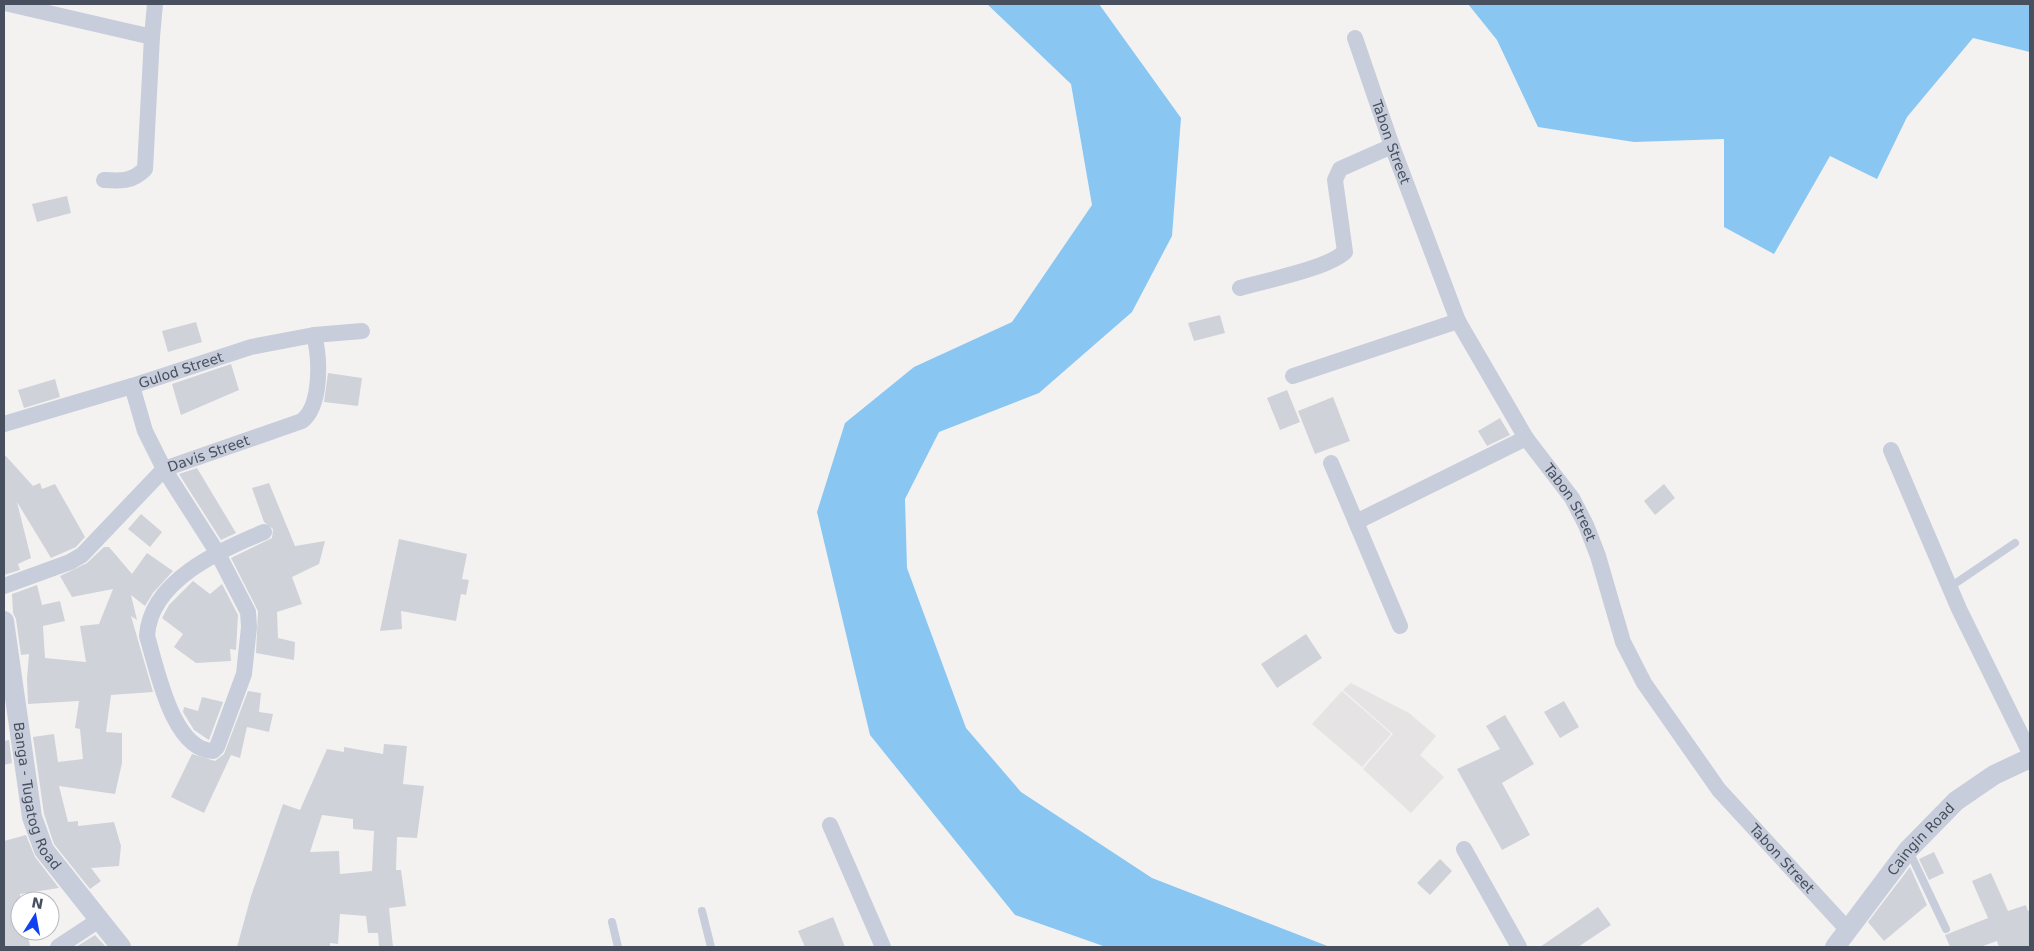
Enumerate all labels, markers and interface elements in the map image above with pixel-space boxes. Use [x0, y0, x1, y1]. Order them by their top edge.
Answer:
street label: Tabon Street [1368, 97, 1414, 187]
street label: Gulod Street [137, 348, 226, 391]
street label: Davis Street [165, 432, 252, 475]
street label: Tabon Street [1540, 460, 1600, 544]
street label: Banga - Tugatog Road [11, 721, 64, 873]
street label: Caingin Road [1884, 800, 1958, 878]
street label: Tabon Street [1746, 820, 1818, 897]
north arrow [10, 891, 60, 941]
text: N [30, 894, 45, 912]

